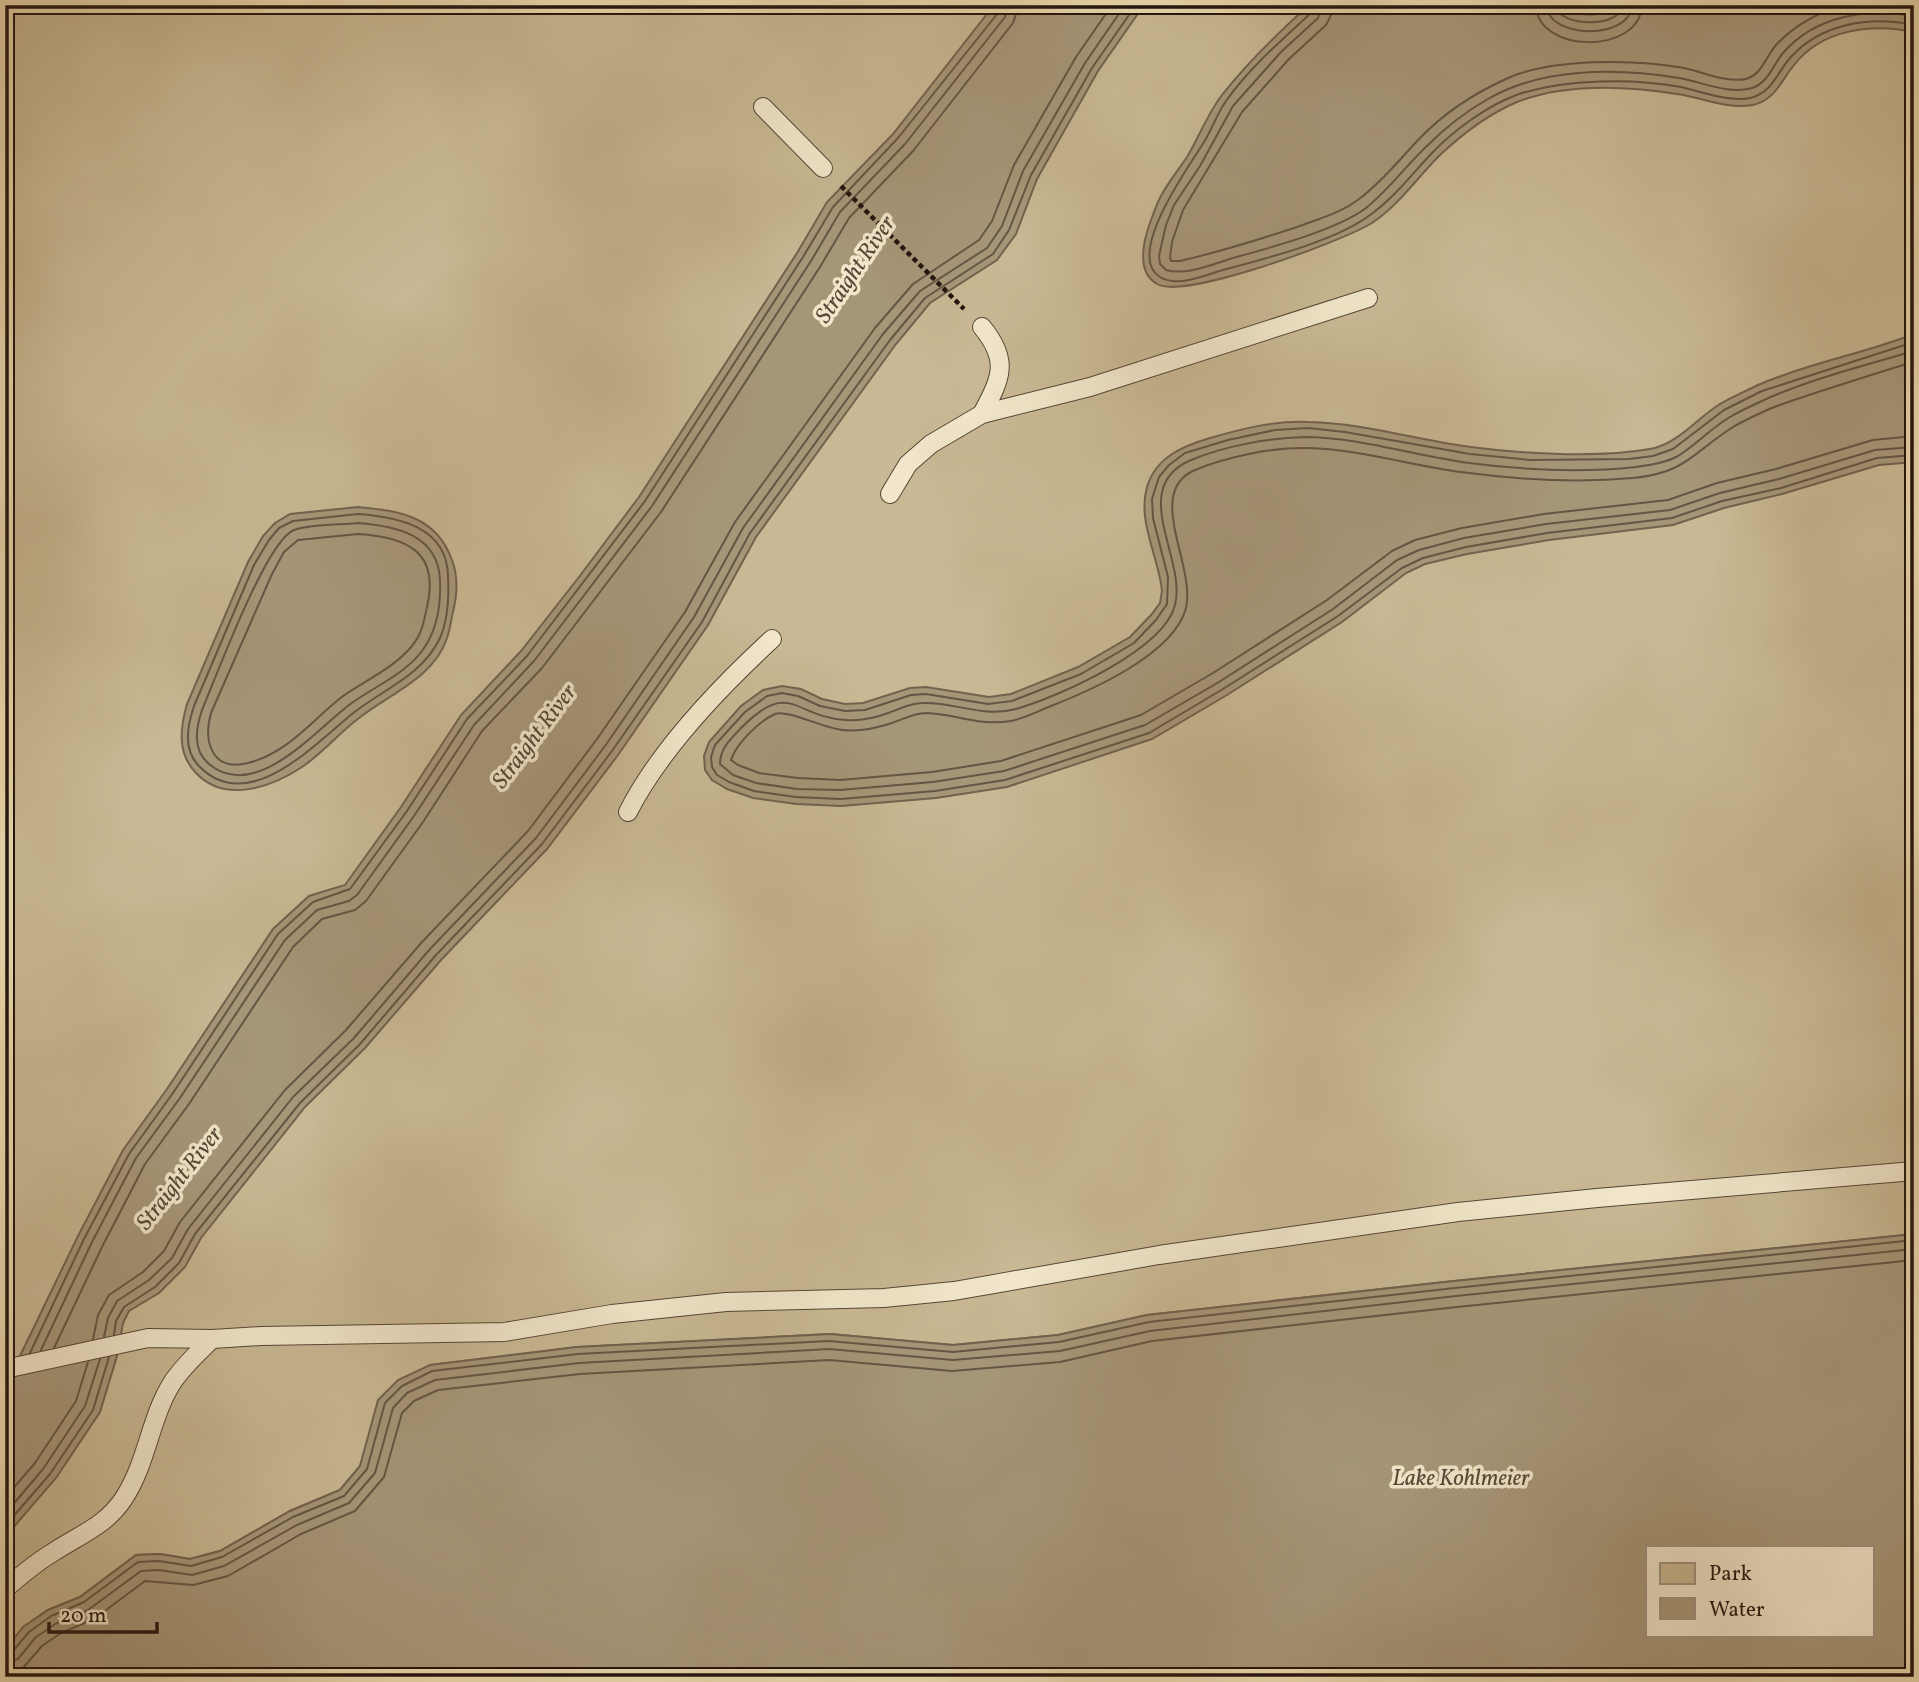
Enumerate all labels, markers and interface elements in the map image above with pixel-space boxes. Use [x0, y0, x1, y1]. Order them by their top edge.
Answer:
water label: Straight River [808, 210, 904, 330]
water label: Straight River [485, 678, 585, 796]
water label: Straight River [129, 1120, 231, 1237]
water label: Lake Kohlmeier [1392, 1463, 1530, 1495]
legend [1646, 1546, 1874, 1636]
text: Park [1709, 1560, 1752, 1589]
scale bar [49, 1591, 158, 1635]
text: Water [1709, 1596, 1765, 1625]
text: 20 m [60, 1602, 106, 1631]

